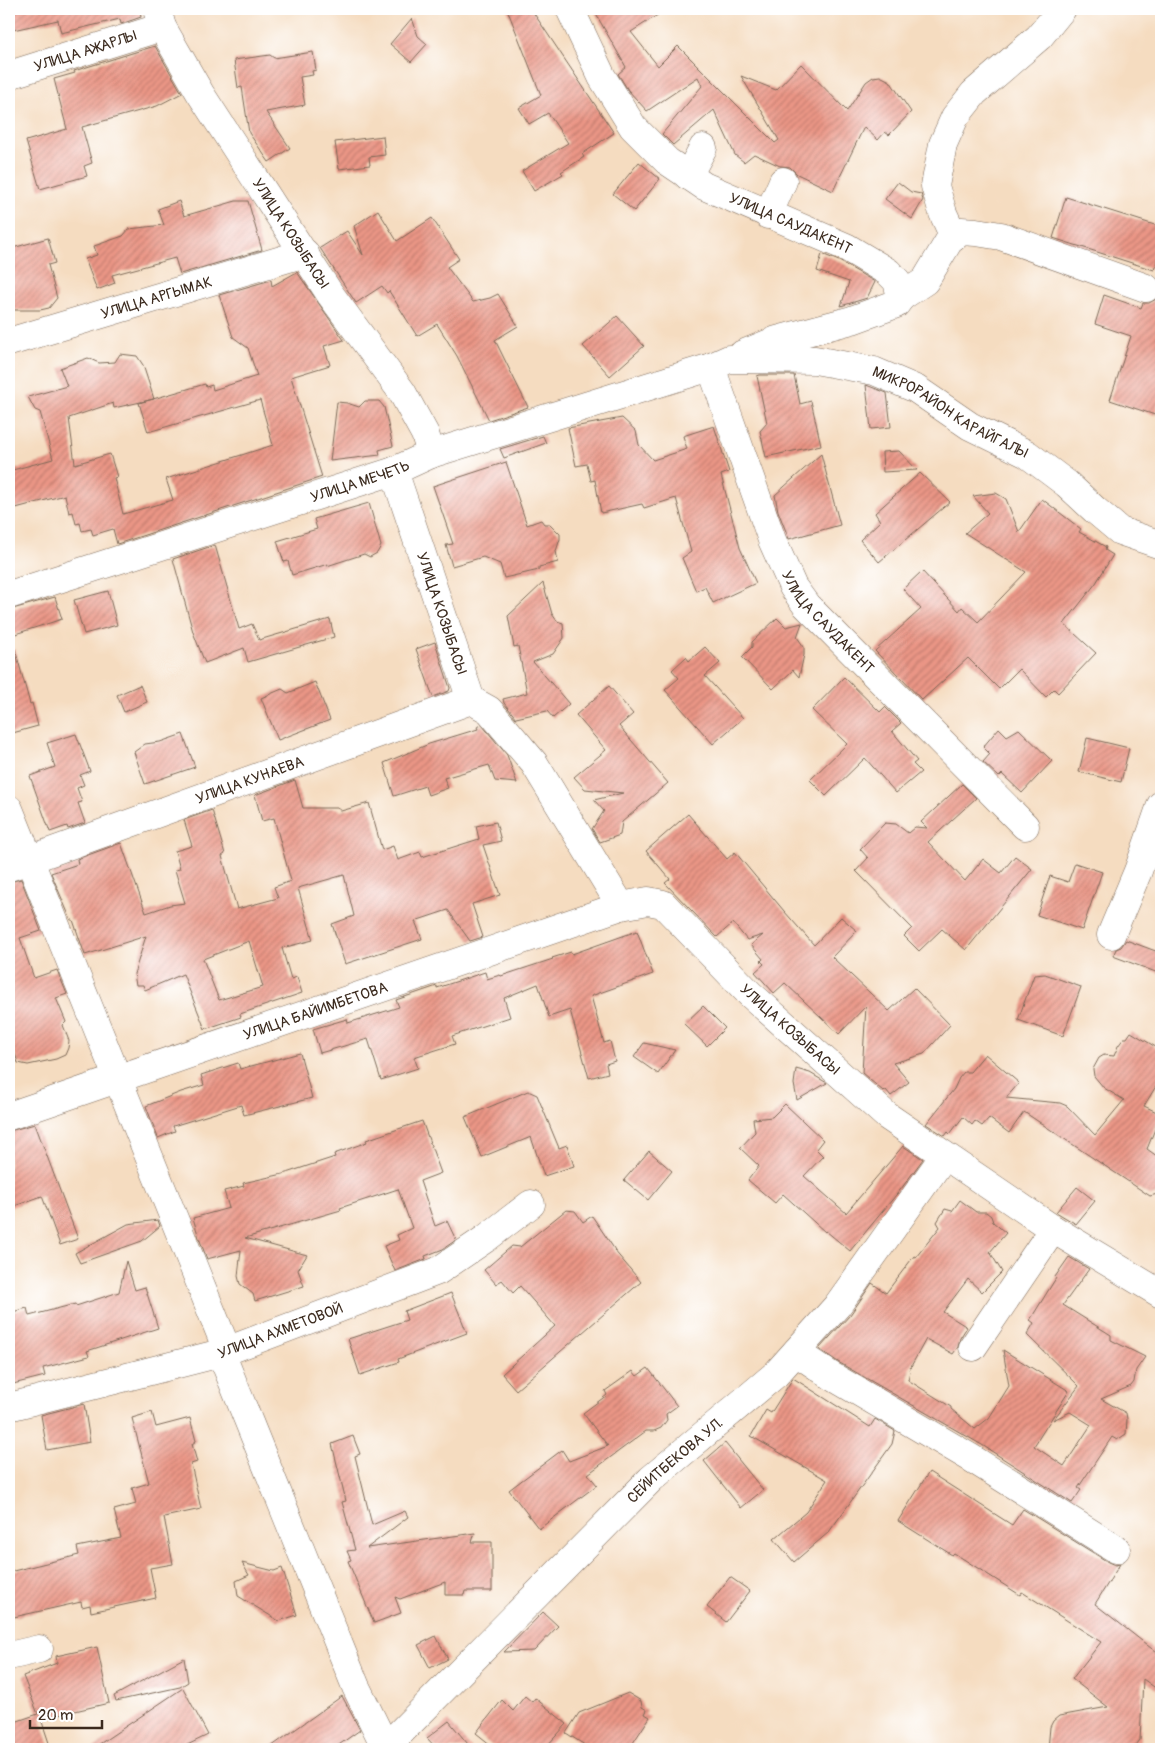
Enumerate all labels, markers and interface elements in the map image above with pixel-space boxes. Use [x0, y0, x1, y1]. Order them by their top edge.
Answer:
street label: УЛИЦА АЖАРЛЫ [32, 26, 139, 76]
street label: УЛИЦА КОЗЫБАСЫ [248, 175, 333, 292]
street label: УЛИЦА САУДАКЕНТ [726, 188, 856, 258]
street label: УЛИЦА АРГЫМАК [99, 272, 214, 323]
street label: МИКРОРАЙОН КАРАЙГАЛЫ [870, 362, 1031, 463]
street label: УЛИЦА МЕЧЕТЬ [308, 456, 413, 507]
street label: УЛИЦА КОЗЫБАСЫ [412, 550, 471, 677]
street label: УЛИЦА САУДАКЕНТ [777, 568, 878, 678]
street label: УЛИЦА КУНАЕВА [193, 752, 307, 808]
street label: УЛИЦА БАЙИМБЕТОВА [241, 977, 390, 1044]
street label: УЛИЦА КОЗЫБАСЫ [736, 980, 844, 1079]
street label: УЛИЦА АХМЕТОВОЙ [215, 1298, 345, 1363]
street label: СЕЙИТБЕКОВА УЛ. [623, 1413, 727, 1507]
scale bar [30, 1698, 102, 1730]
text: 20 m [38, 1706, 73, 1725]

